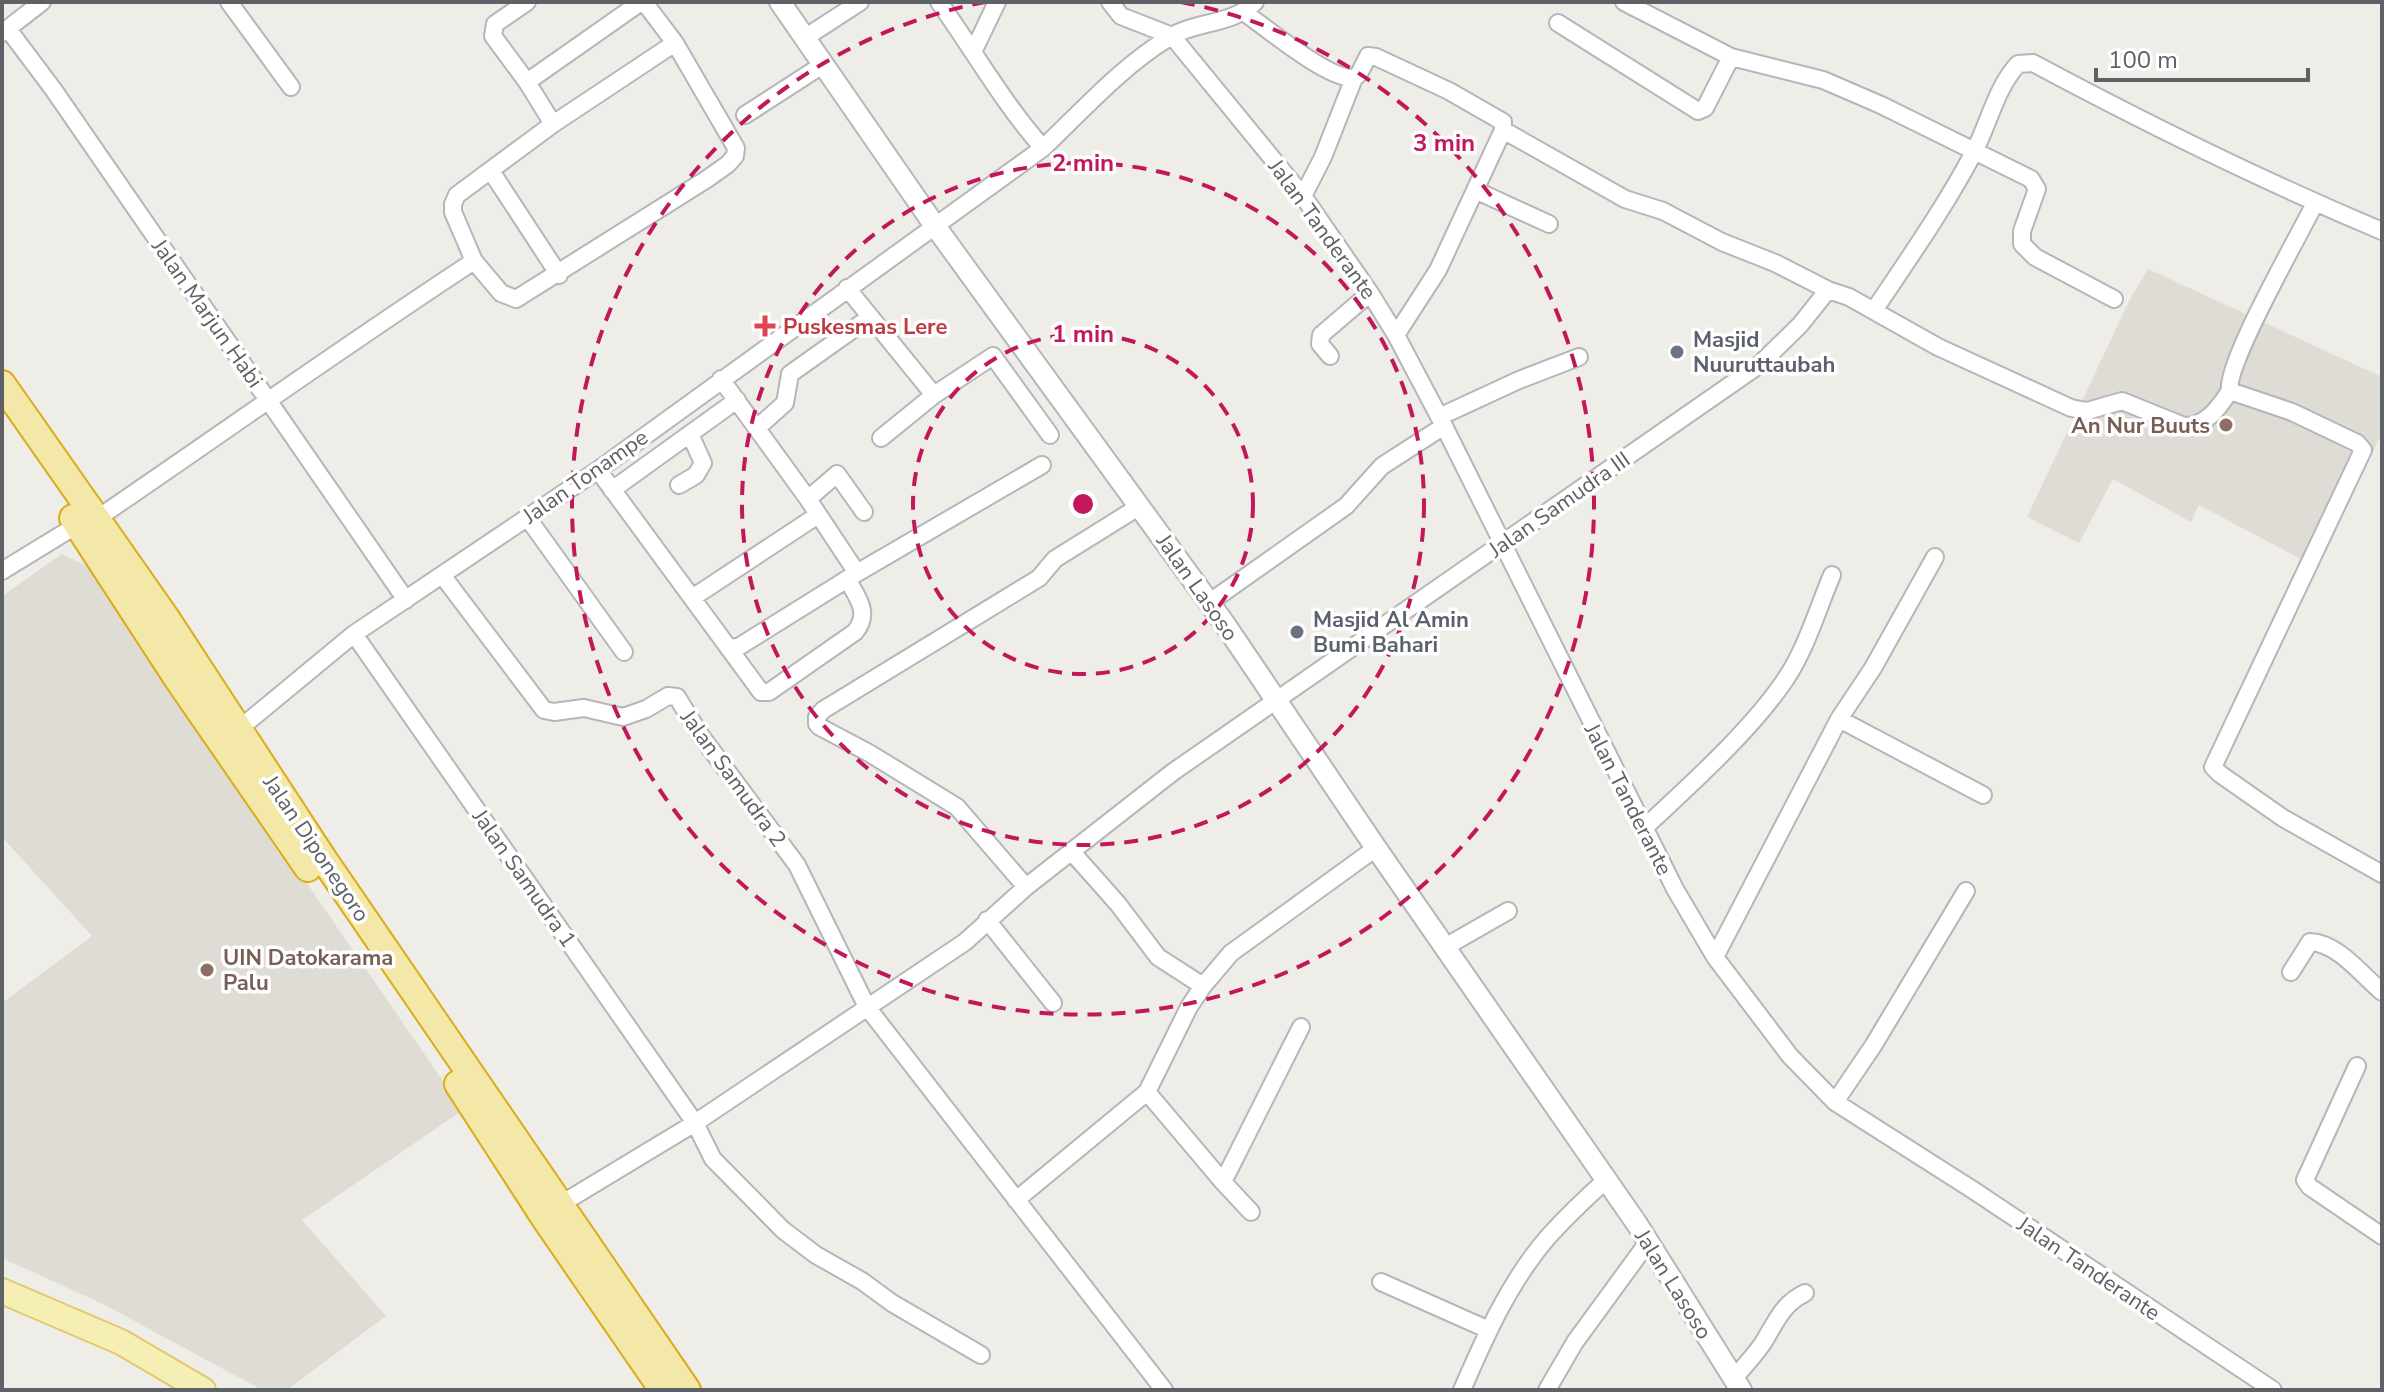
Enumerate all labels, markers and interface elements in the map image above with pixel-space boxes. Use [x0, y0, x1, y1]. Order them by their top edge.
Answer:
scale bar [2096, 32, 2308, 82]
text: 100 m [2108, 44, 2178, 76]
text: 3 min [1413, 127, 1475, 159]
text: 2 min [1052, 147, 1114, 179]
street label: Jalan Tanderante [1261, 153, 1383, 306]
street label: Jalan Marjun Habi [144, 232, 270, 394]
place label: Puskesmas Lere [783, 312, 948, 342]
marker: Puskesmas Lere [754, 315, 776, 337]
text: 1 min [1052, 318, 1114, 350]
place label: Masjid Nuuruttaubah [1693, 325, 1835, 380]
marker: Masjid Nuuruttaubah [1668, 343, 1686, 361]
place label: An Nur Buuts [2071, 411, 2210, 441]
marker: An Nur Buuts [2217, 416, 2235, 434]
street label: Jalan Tonampe [516, 423, 654, 532]
street label: Jalan Samudra III [1482, 445, 1636, 565]
centre of rings [1069, 490, 1097, 518]
street label: Jalan Lasoso [1149, 527, 1245, 647]
place label: Masjid Al Amin Bumi Bahari [1313, 605, 1469, 660]
marker: Masjid Al Amin Bumi Bahari [1288, 623, 1306, 641]
street label: Jalan Samudra 2 [673, 703, 793, 853]
street label: Jalan Tanderante [1576, 718, 1679, 880]
street label: Jalan Diponegoro [255, 769, 376, 928]
street label: Jalan Samudra 1 [465, 803, 583, 954]
place label: UIN Datokarama Palu [223, 943, 393, 998]
marker: UIN Datokarama Palu [198, 961, 216, 979]
street label: Jalan Tanderante [2010, 1209, 2166, 1328]
street label: Jalan Lasoso [1627, 1223, 1719, 1345]

